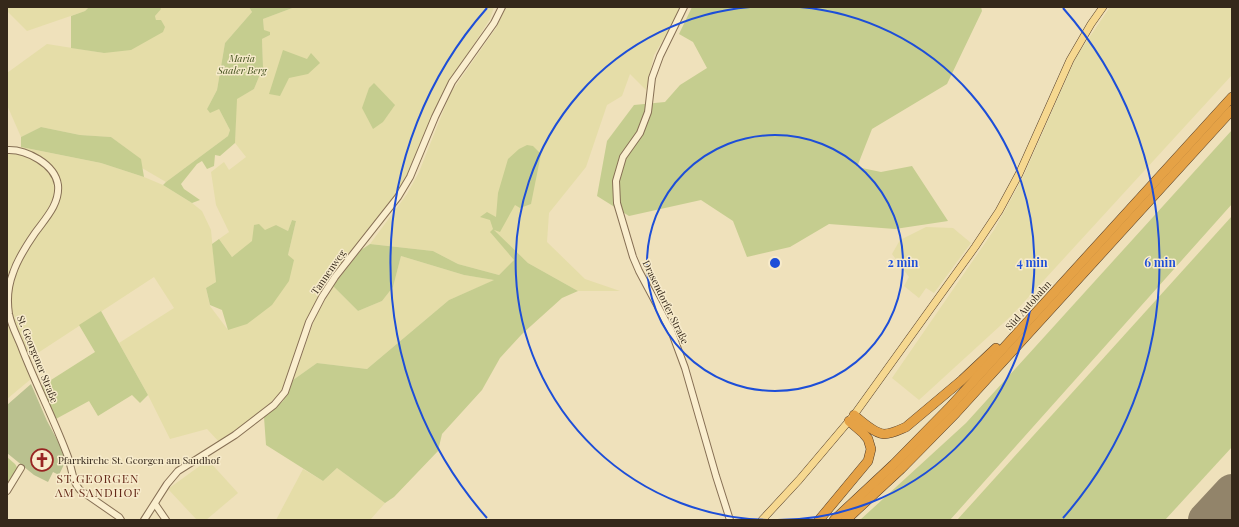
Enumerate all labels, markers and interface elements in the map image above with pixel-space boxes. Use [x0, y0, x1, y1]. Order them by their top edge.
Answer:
park label: Maria Saaler Berg [216, 51, 268, 77]
street label: Tannenweg [307, 246, 349, 297]
text: 2 min [888, 254, 919, 270]
text: 4 min [1016, 254, 1048, 270]
text: 6 min [1144, 254, 1176, 270]
centre of rings [768, 256, 782, 270]
street label: Drasendorfer Straße [640, 258, 692, 346]
street label: Süd Autobahn [1002, 277, 1054, 333]
street label: St. Georgener Straße [14, 313, 62, 405]
church icon: Pfarrkirche St. Georgen am Sandhof [29, 447, 55, 473]
place label: Pfarrkirche St. Georgen am Sandhof [58, 453, 220, 467]
district label: ST.GEORGEN AM SANDHOF [54, 470, 141, 500]

